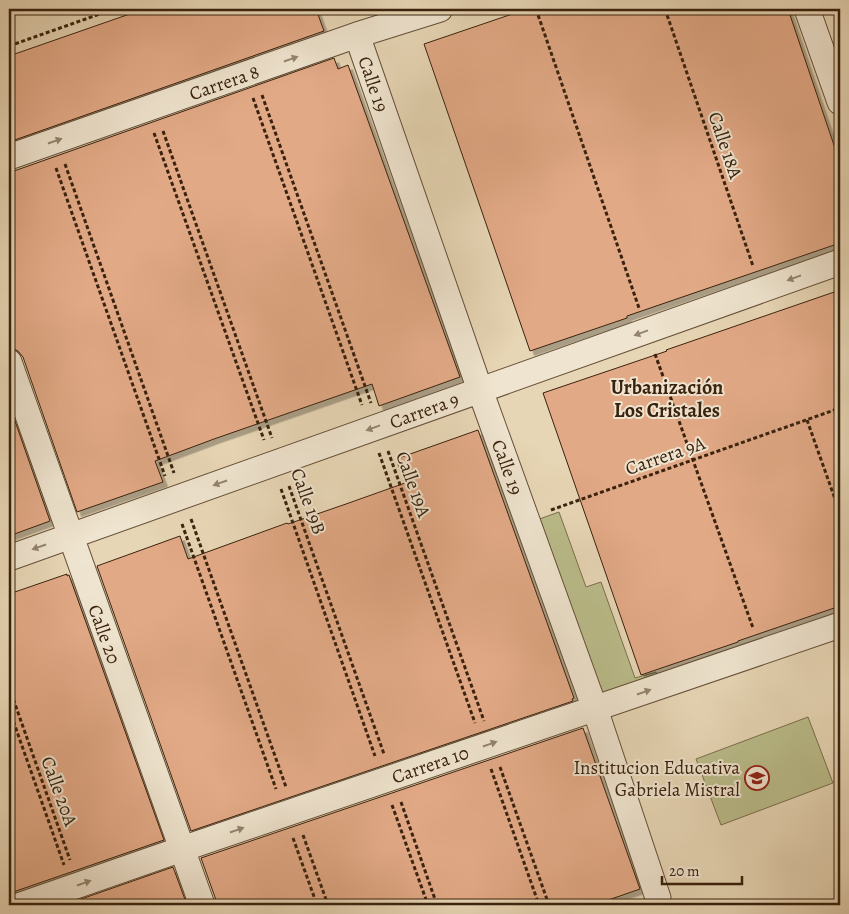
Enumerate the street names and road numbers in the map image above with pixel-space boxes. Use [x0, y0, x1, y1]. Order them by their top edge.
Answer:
street label: Calle 19 [351, 53, 395, 116]
street label: Carrera 8 [186, 59, 263, 107]
street label: Calle 18A [702, 108, 749, 183]
street label: Carrera 9 [386, 386, 463, 435]
street label: Carrera 9A [622, 430, 710, 482]
street label: Calle 19 [485, 436, 529, 499]
street label: Calle 19A [389, 448, 437, 522]
street label: Calle 19B [284, 465, 332, 538]
street label: Calle 20 [81, 601, 127, 668]
street label: Carrera 10 [388, 740, 472, 790]
street label: Calle 20A [34, 753, 84, 831]

